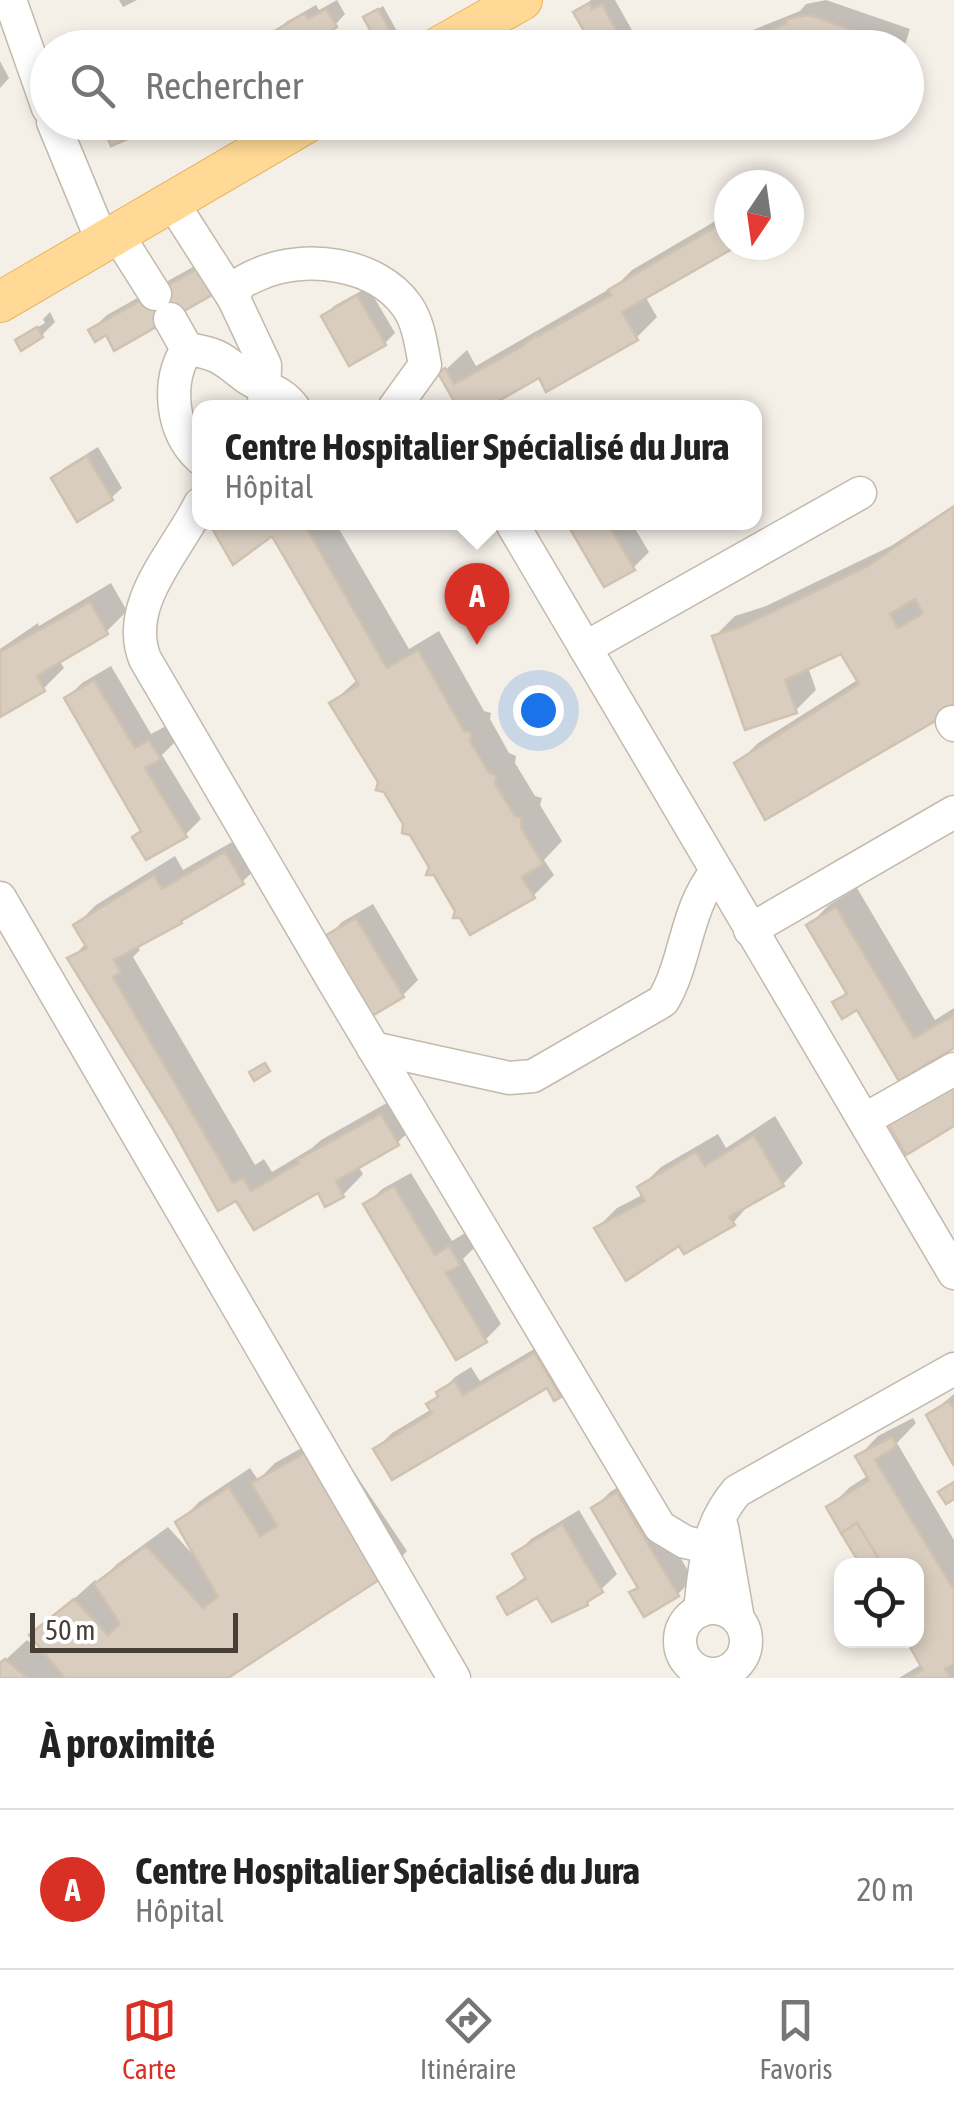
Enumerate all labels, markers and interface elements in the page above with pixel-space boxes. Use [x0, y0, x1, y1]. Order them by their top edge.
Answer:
search box [30, 30, 924, 140]
icon: search [65, 58, 120, 113]
text: Rechercher [145, 64, 303, 107]
north arrow [714, 170, 804, 260]
popup [192, 400, 762, 530]
text: Centre Hospitalier Spécialisé du Jura [225, 425, 729, 468]
text: Hôpital [225, 468, 313, 505]
pin: A [444, 562, 510, 645]
your location [513, 685, 564, 736]
map controls [834, 1558, 924, 1648]
button: locate [834, 1558, 924, 1648]
scale bar [30, 1608, 238, 1652]
text: 50 m [45, 1614, 95, 1646]
text: À proximité [40, 1719, 215, 1767]
text: Centre Hospitalier Spécialisé du Jura [135, 1849, 640, 1892]
text: A [65, 1871, 80, 1908]
text: 20 m [856, 1871, 914, 1908]
text: Hôpital [135, 1892, 224, 1929]
tab: Carte [122, 1993, 177, 2085]
tab: Itinéraire [420, 1993, 516, 2085]
tab: Favoris [760, 1993, 832, 2085]

